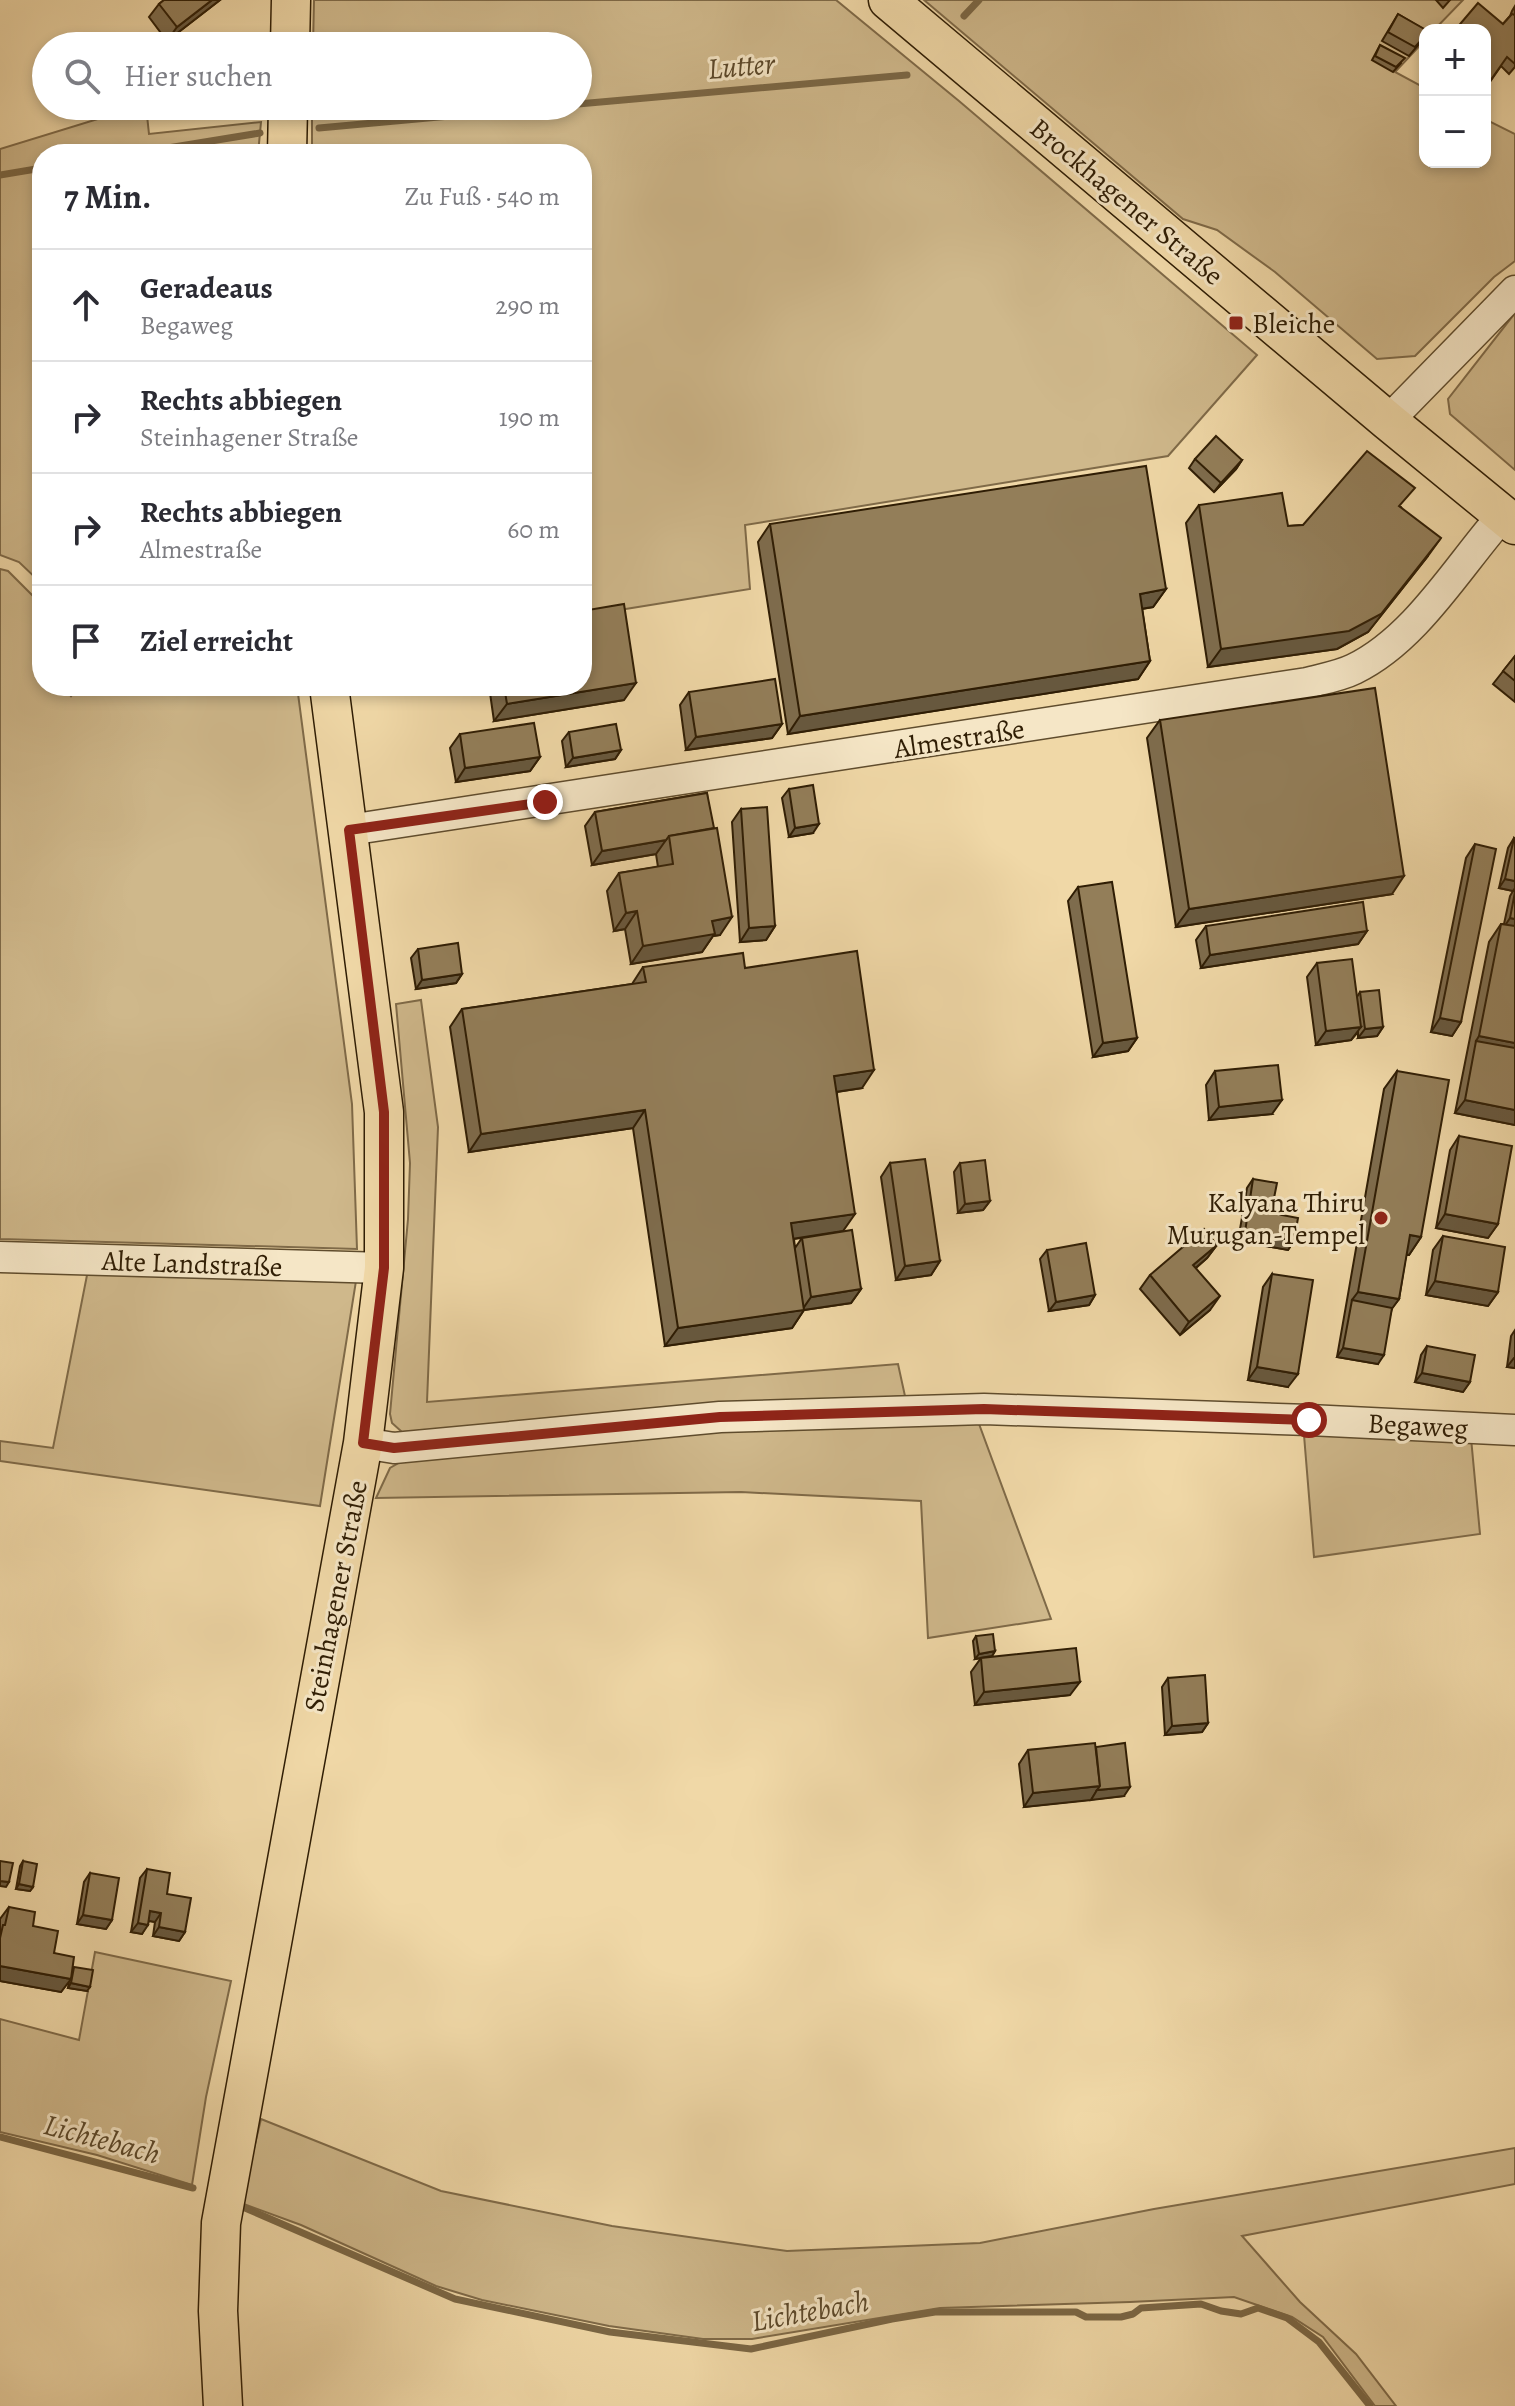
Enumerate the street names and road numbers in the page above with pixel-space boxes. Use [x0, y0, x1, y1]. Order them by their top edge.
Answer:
street label: Brockhagener Straße [1021, 109, 1231, 294]
street label: Almestraße [890, 710, 1027, 768]
street label: Alte Landstraße [100, 1242, 283, 1286]
street label: Begaweg [1367, 1404, 1469, 1448]
street label: Steinhagener Straße [295, 1477, 377, 1715]

